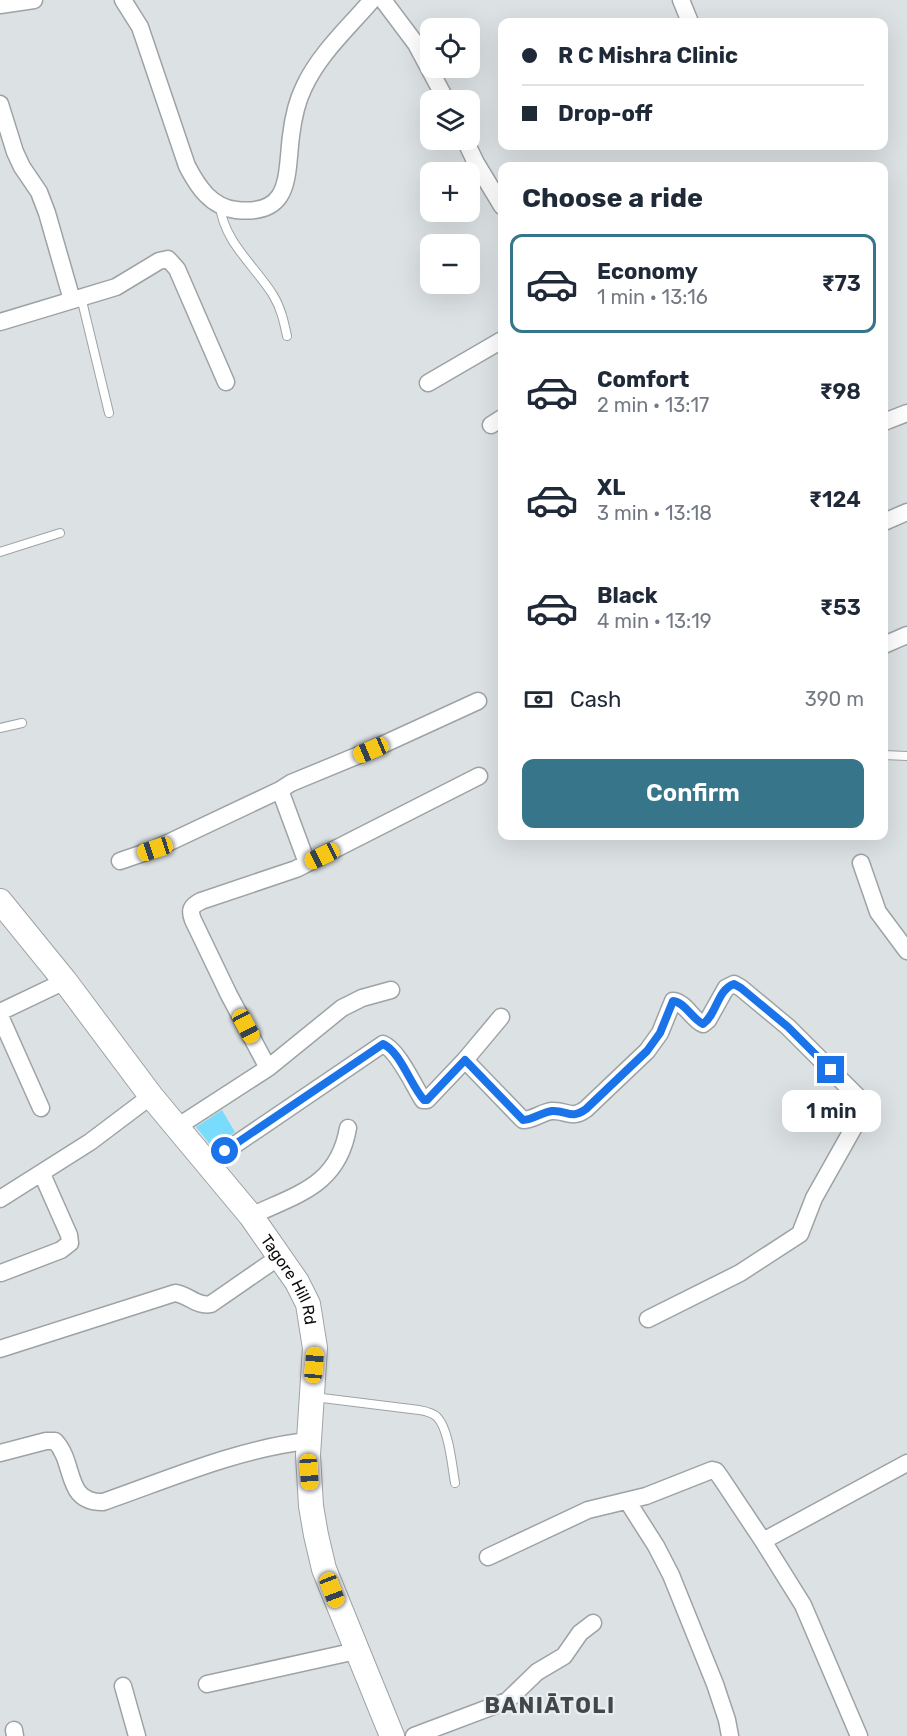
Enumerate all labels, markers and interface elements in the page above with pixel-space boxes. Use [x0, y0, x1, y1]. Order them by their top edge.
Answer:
map controls [420, 18, 480, 294]
button: locate [420, 18, 480, 78]
text: R C Mishra Clinic [558, 42, 738, 69]
button: layers [420, 90, 480, 150]
text: Drop-off [558, 100, 653, 127]
button: + [420, 162, 480, 222]
text: Choose a ride [522, 182, 703, 214]
button: − [420, 234, 480, 294]
icon: car [525, 257, 579, 311]
text: Economy [597, 258, 698, 285]
text: ₹73 [821, 270, 861, 297]
text: 1 min · 13:16 [597, 285, 708, 309]
icon: car [525, 365, 579, 419]
text: Comfort [597, 366, 689, 393]
text: ₹98 [819, 378, 861, 405]
text: 2 min · 13:17 [597, 393, 709, 417]
icon: car [525, 473, 579, 527]
text: XL [597, 474, 625, 501]
text: ₹124 [809, 486, 861, 513]
text: 3 min · 13:18 [597, 501, 712, 525]
icon: car [525, 581, 579, 635]
text: Black [597, 582, 658, 609]
text: ₹53 [820, 594, 861, 621]
text: 4 min · 13:19 [597, 609, 712, 633]
icon: cash [522, 683, 555, 716]
text: Cash [570, 686, 621, 713]
text: 390 m [805, 687, 864, 711]
car [351, 735, 391, 765]
button: Confirm [522, 759, 864, 828]
car [135, 835, 175, 863]
car [302, 840, 342, 872]
car [230, 1006, 262, 1046]
route end [817, 1056, 844, 1083]
callout: 1 min [782, 1091, 880, 1133]
text: 1 min [806, 1099, 857, 1123]
route start [211, 1137, 238, 1164]
street label: Tagore Hill Rd [257, 1231, 321, 1326]
car [303, 1346, 325, 1384]
car [299, 1453, 319, 1491]
car [317, 1570, 347, 1610]
district label: BANIĀTOLI [484, 1692, 616, 1719]

